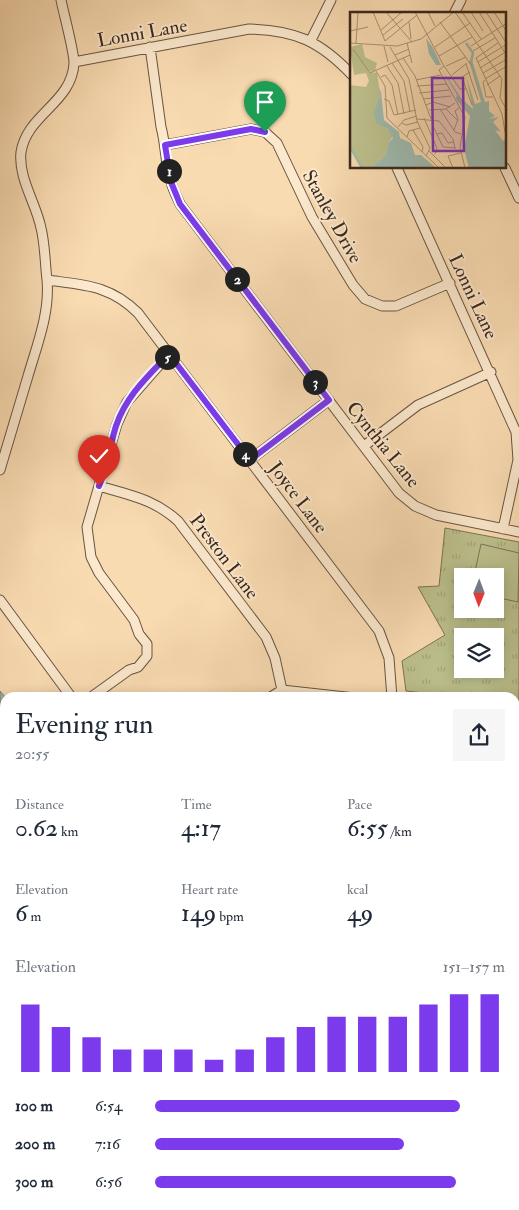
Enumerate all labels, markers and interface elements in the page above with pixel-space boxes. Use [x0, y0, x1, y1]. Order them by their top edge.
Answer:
inset map [350, 12, 506, 169]
street label: Lonni Lane [95, 13, 189, 53]
pin [244, 81, 286, 132]
icon: arrive [251, 88, 279, 116]
pin: 1 [156, 158, 182, 184]
text: 1 [167, 163, 172, 180]
street label: Stanley Drive [297, 166, 368, 267]
street label: Lonni Lane [443, 250, 503, 343]
pin: 2 [224, 266, 250, 292]
text: 2 [234, 271, 241, 288]
pin: 5 [154, 344, 180, 370]
text: 5 [164, 349, 171, 366]
pin: 3 [302, 370, 328, 394]
text: 3 [313, 374, 318, 391]
street label: Cynthia Lane [341, 397, 425, 493]
pin [78, 435, 120, 486]
icon: check [85, 442, 113, 470]
pin: 4 [232, 442, 258, 466]
text: 4 [242, 446, 249, 463]
street label: Joyce Lane [263, 456, 333, 538]
street label: Preston Lane [184, 509, 264, 604]
north arrow [454, 568, 504, 618]
map controls [454, 568, 504, 678]
button: layers [454, 628, 504, 678]
text: Evening run [15, 707, 153, 742]
button: share [453, 709, 505, 761]
text: 20:55 [15, 744, 49, 764]
text: Distance [15, 796, 64, 813]
text: Time [181, 796, 212, 813]
text: Pace [347, 796, 372, 813]
text: 0.62 [15, 813, 58, 844]
text: 4:17 [181, 813, 221, 844]
text: 6:55 [347, 813, 388, 844]
text: km [58, 823, 78, 840]
text: /km [388, 823, 412, 840]
text: Elevation [15, 881, 68, 898]
text: Heart rate [181, 881, 238, 898]
text: kcal [347, 881, 368, 898]
text: 6 [15, 898, 28, 929]
text: 149 [181, 898, 216, 929]
text: 49 [347, 898, 373, 929]
text: m [28, 908, 41, 925]
text: bpm [216, 908, 244, 925]
text: Elevation [15, 957, 76, 977]
text: 151–157 m [443, 957, 505, 977]
text: 100 m [15, 1096, 53, 1116]
text: 6:54 [95, 1096, 122, 1116]
text: 200 m [15, 1134, 55, 1154]
text: 7:16 [95, 1134, 120, 1154]
text: 300 m [15, 1172, 53, 1192]
text: 6:56 [95, 1172, 122, 1192]

